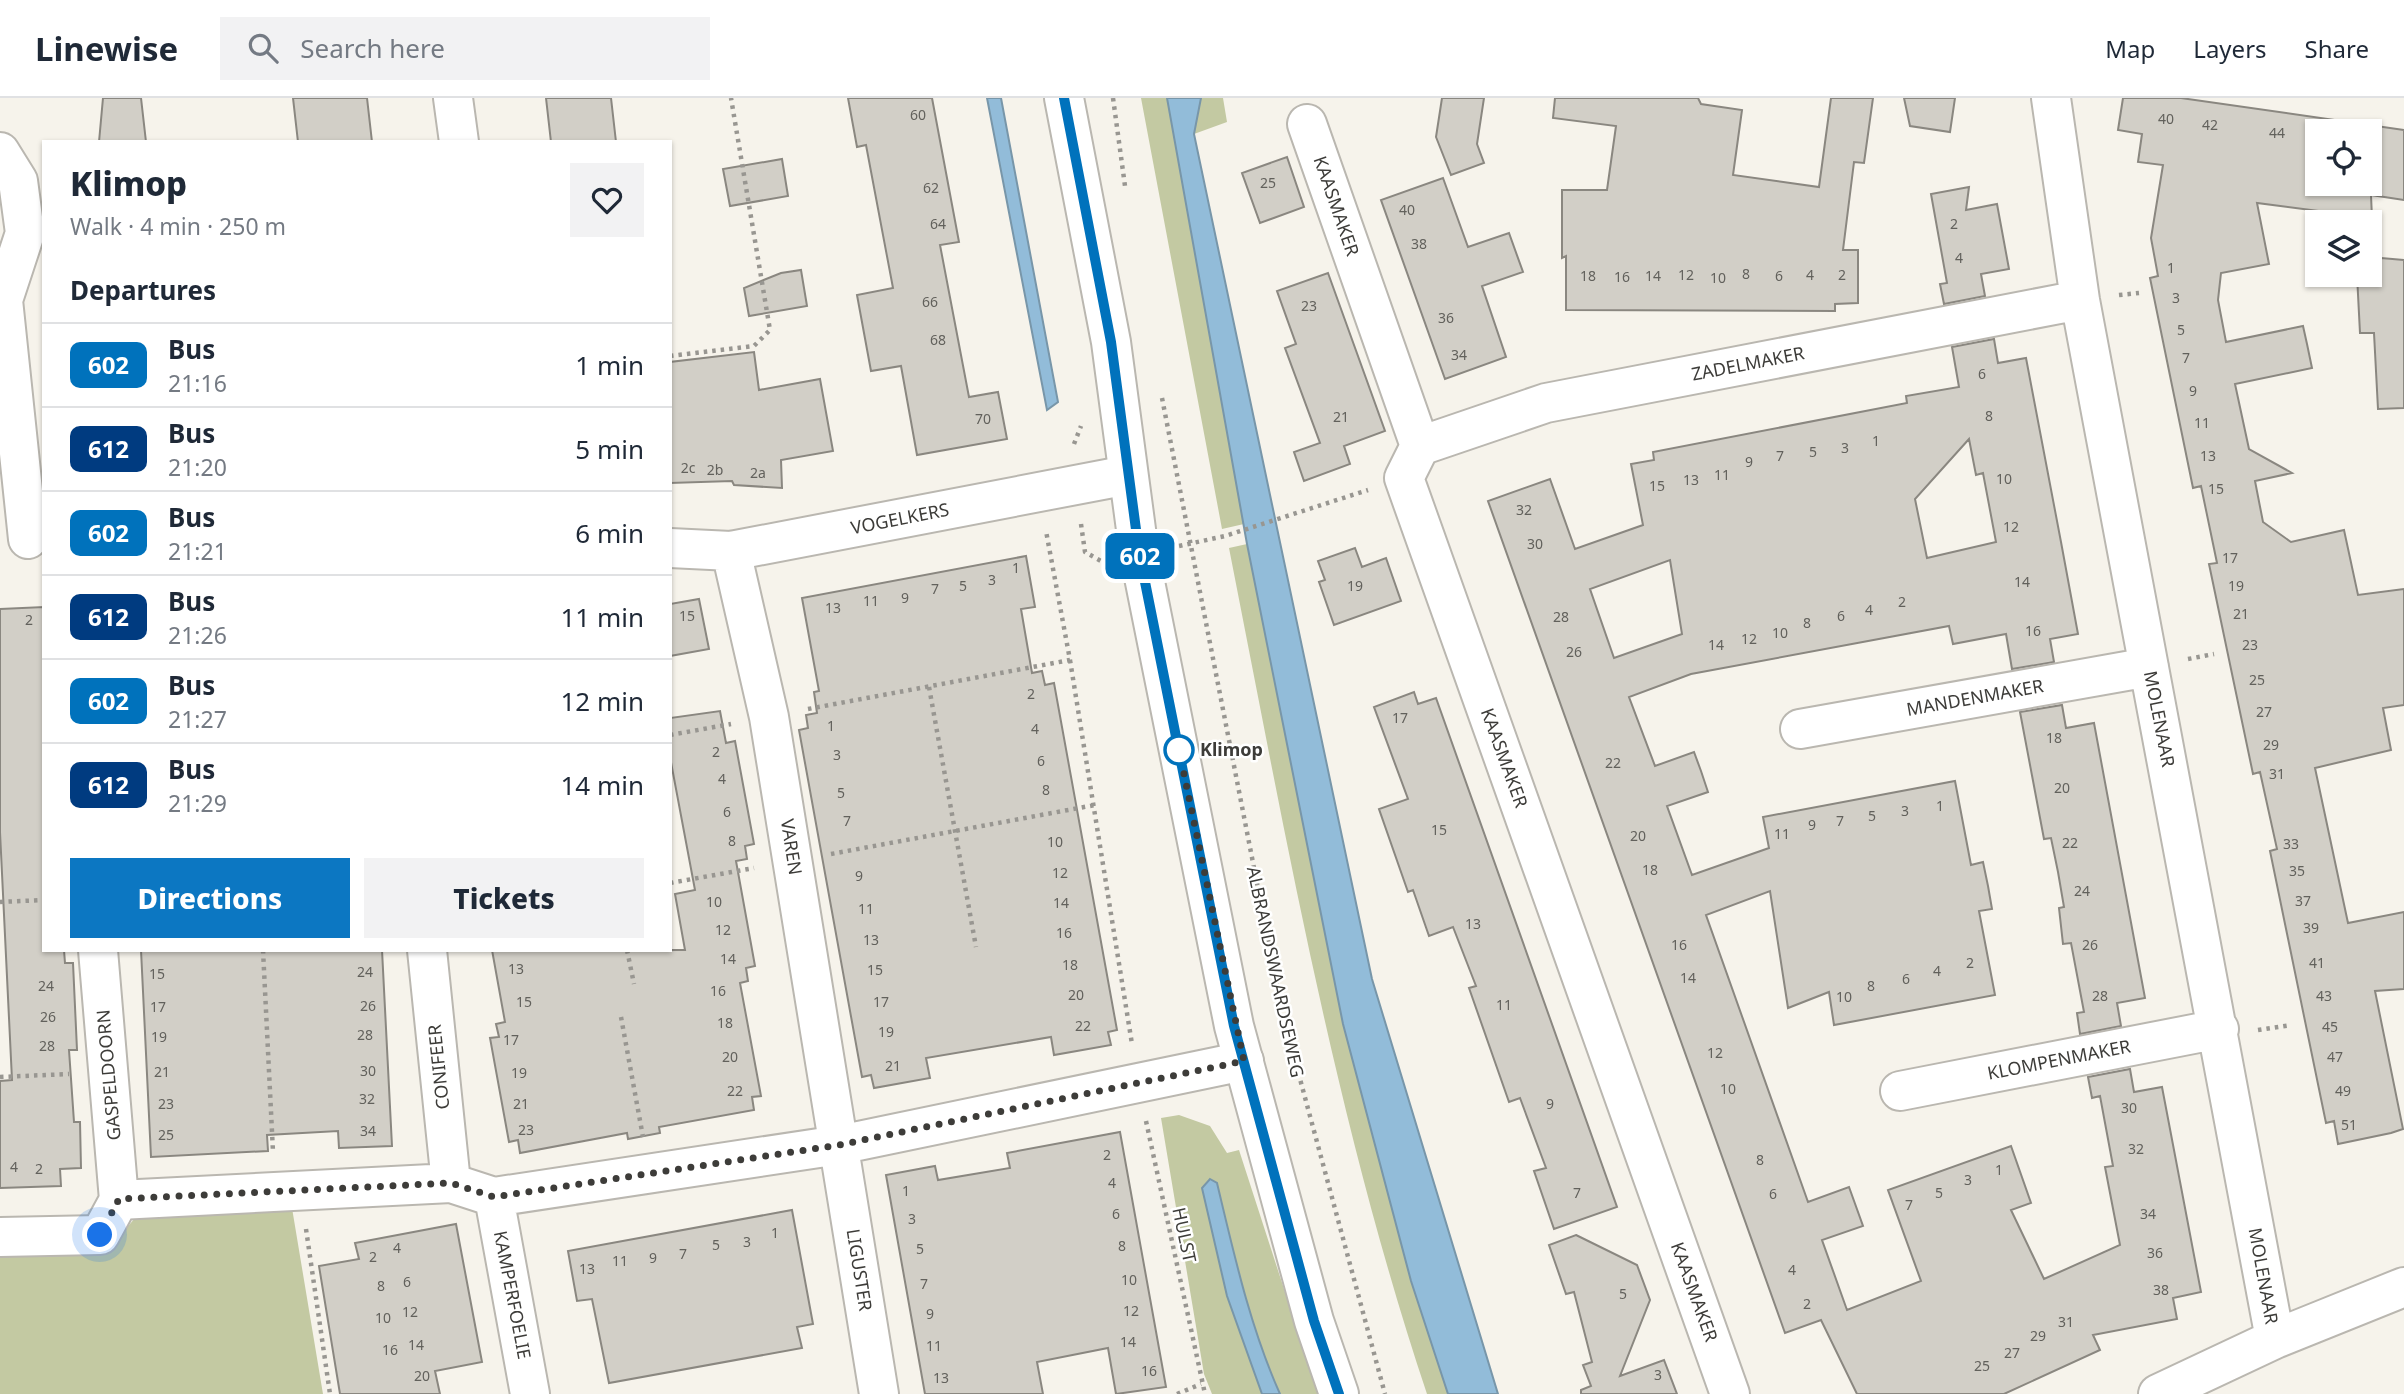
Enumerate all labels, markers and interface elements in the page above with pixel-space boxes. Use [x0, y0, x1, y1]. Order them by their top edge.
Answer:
search box [220, 17, 710, 80]
text: Linewise [35, 26, 178, 71]
icon: search [244, 29, 282, 67]
text: Search here [300, 30, 445, 66]
text: Map [2105, 32, 2155, 65]
text: Layers [2193, 32, 2267, 65]
text: Share [2305, 32, 2369, 65]
house number: 60 [910, 105, 926, 124]
house number: 40 [2158, 109, 2174, 128]
house number: 42 [2202, 115, 2218, 134]
map controls [2305, 119, 2382, 287]
button: locate [2305, 119, 2382, 196]
house number: 44 [2269, 123, 2285, 142]
street label: KAASMAKER [1309, 153, 1365, 259]
text: Klimop [70, 161, 187, 206]
button: heart [570, 163, 644, 237]
house number: 25 [1260, 173, 1276, 192]
house number: 62 [923, 178, 939, 197]
house number: 40 [1399, 200, 1415, 219]
text: Walk · 4 min · 250 m [70, 210, 286, 242]
button: layers [2305, 210, 2382, 287]
house number: 64 [930, 214, 946, 233]
house number: 2 [1950, 214, 1958, 233]
house number: 38 [1411, 234, 1427, 253]
house number: 4 [1955, 248, 1963, 267]
house number: 1 [2167, 258, 2175, 277]
house number: 8 [1742, 264, 1750, 283]
house number: 12 [1678, 265, 1694, 284]
house number: 4 [1806, 265, 1814, 284]
house number: 2 [1838, 265, 1846, 284]
house number: 18 [1580, 266, 1596, 285]
house number: 14 [1645, 266, 1661, 285]
house number: 6 [1775, 266, 1783, 285]
house number: 16 [1614, 267, 1630, 286]
house number: 10 [1710, 268, 1726, 287]
text: Departures [70, 272, 216, 308]
house number: 3 [2172, 288, 2180, 307]
house number: 66 [922, 292, 938, 311]
house number: 23 [1301, 296, 1317, 315]
house number: 36 [1438, 308, 1454, 327]
house number: 5 [2177, 320, 2185, 339]
house number: 68 [930, 330, 946, 349]
text: Bus [168, 331, 215, 367]
street label: ZADELMAKER [1689, 340, 1806, 386]
house number: 34 [1451, 345, 1467, 364]
text: 1 min [575, 347, 644, 383]
text: 602 [88, 348, 129, 381]
house number: 7 [2182, 348, 2190, 367]
house number: 6 [1978, 364, 1986, 383]
text: 21:16 [168, 367, 227, 399]
house number: 9 [2189, 381, 2197, 400]
house number: 8 [1985, 406, 1993, 425]
house number: 21 [1333, 407, 1349, 426]
house number: 70 [975, 409, 991, 428]
house number: 11 [2194, 413, 2210, 432]
text: Bus [168, 415, 215, 451]
text: 5 min [575, 431, 644, 467]
house number: 1 [1872, 431, 1880, 450]
text: 612 [88, 432, 129, 465]
house number: 3 [1841, 438, 1849, 457]
house number: 5 [1809, 442, 1817, 461]
house number: 7 [1776, 446, 1784, 465]
house number: 13 [2200, 446, 2216, 465]
text: 21:20 [168, 451, 227, 483]
house number: 9 [1745, 452, 1753, 471]
house number: 2c [681, 458, 696, 477]
house number: 2b [707, 460, 723, 479]
house number: 2a [750, 463, 766, 482]
house number: 11 [1714, 465, 1730, 484]
house number: 10 [1996, 469, 2012, 488]
house number: 13 [1683, 470, 1699, 489]
house number: 15 [1649, 476, 1665, 495]
house number: 15 [2208, 479, 2224, 498]
street label: VOGELKERS [849, 497, 951, 539]
text: Bus [168, 499, 215, 535]
house number: 32 [1516, 500, 1532, 519]
text: 6 min [575, 515, 644, 551]
text: 602 [88, 516, 129, 549]
house number: 12 [2003, 517, 2019, 536]
line badge: 602 [1100, 533, 1180, 579]
house number: 30 [1527, 534, 1543, 553]
text: 21:21 [168, 535, 227, 567]
text: 602 [1119, 539, 1161, 572]
house number: 17 [2222, 548, 2238, 567]
house number: 1 [1012, 558, 1020, 577]
house number: 3 [988, 570, 996, 589]
house number: 14 [2014, 572, 2030, 591]
house number: 5 [959, 576, 967, 595]
house number: 19 [1347, 576, 1363, 595]
house number: 19 [2228, 576, 2244, 595]
house number: 7 [931, 579, 939, 598]
text: Bus [168, 583, 215, 619]
house number: 9 [901, 588, 909, 607]
house number: 11 [863, 591, 879, 610]
house number: 2 [1898, 592, 1906, 611]
house number: 13 [825, 598, 841, 617]
text: 11 min [560, 599, 644, 635]
text: 612 [88, 600, 129, 633]
house number: 4 [1865, 600, 1873, 619]
house number: 21 [2233, 604, 2249, 623]
house number: 15 [679, 606, 695, 625]
house number: 6 [1837, 606, 1845, 625]
house number: 28 [1553, 607, 1569, 626]
house number: 2 [25, 610, 33, 629]
house number: 8 [1803, 613, 1811, 632]
text: 21:26 [168, 619, 227, 651]
house number: 16 [2025, 621, 2041, 640]
house number: 10 [1772, 623, 1788, 642]
house number: 12 [1741, 629, 1757, 648]
house number: 14 [1708, 635, 1724, 654]
house number: 23 [2242, 635, 2258, 654]
house number: 26 [1566, 642, 1582, 661]
text: Bus [168, 667, 215, 703]
street label: MOLENAAR [2139, 669, 2181, 769]
house number: 25 [2249, 670, 2265, 689]
street label: MANDENMAKER [1905, 673, 2045, 721]
text: 12 min [560, 683, 644, 719]
text: 602 [88, 684, 129, 717]
house number: 2 [1027, 684, 1035, 703]
house number: 27 [2256, 702, 2272, 721]
text: 21:27 [168, 703, 227, 735]
street label: KAASMAKER [1476, 705, 1534, 811]
house number: 17 [1392, 708, 1408, 727]
house number: 1 [827, 716, 835, 735]
house number: 4 [1031, 719, 1039, 738]
house number: 18 [2046, 728, 2062, 747]
marker: Klimop [1164, 735, 1194, 765]
house number: 29 [2263, 735, 2279, 754]
place label: Klimop [1200, 737, 1263, 761]
house number: 2 [712, 742, 720, 761]
house number: 3 [833, 745, 841, 764]
text: Bus [168, 751, 215, 787]
house number: 6 [1037, 751, 1045, 770]
house number: 22 [1605, 753, 1621, 772]
house number: 31 [2269, 764, 2285, 783]
text: 14 min [560, 767, 644, 803]
text: 612 [88, 768, 129, 801]
house number: 4 [718, 769, 726, 788]
house number: 20 [2054, 778, 2070, 797]
house number: 8 [1042, 780, 1050, 799]
house number: 5 [837, 783, 845, 802]
text: 21:29 [168, 787, 227, 819]
house number: 1 [1936, 796, 1944, 815]
house number: 3 [1901, 801, 1909, 820]
house number: 6 [723, 802, 731, 821]
house number: 5 [1868, 806, 1876, 825]
house number: 7 [843, 811, 851, 830]
house number: 7 [1836, 811, 1844, 830]
house number: 9 [1808, 815, 1816, 834]
street label: VAREN [776, 817, 808, 877]
house number: 15 [1431, 820, 1447, 839]
house number: 11 [1774, 824, 1790, 843]
house number: 20 [1630, 826, 1646, 845]
house number: 8 [728, 831, 736, 850]
house number: 10 [1047, 832, 1063, 851]
house number: 22 [2062, 833, 2078, 852]
house number: 33 [2283, 834, 2299, 853]
button: Directions [70, 858, 350, 938]
button: Tickets [364, 858, 644, 938]
house number: 18 [1642, 860, 1658, 879]
house number: 35 [2289, 861, 2305, 880]
house number: 12 [1052, 863, 1068, 882]
street label: ALBRANDSWAARDSEWEG [1242, 864, 1310, 1080]
house number: 9 [855, 866, 863, 885]
house number: 24 [2074, 881, 2090, 900]
house number: 37 [2295, 891, 2311, 910]
house number: 10 [706, 892, 722, 911]
house number: 14 [1053, 893, 1069, 912]
house number: 11 [858, 899, 874, 918]
house number: 13 [1465, 914, 1481, 933]
house number: 39 [2303, 918, 2319, 937]
house number: 12 [715, 920, 731, 939]
house number: 16 [1056, 923, 1072, 942]
house number: 13 [863, 930, 879, 949]
house number: 16 [1671, 935, 1687, 954]
house number: 26 [2082, 935, 2098, 954]
house number: 14 [720, 949, 736, 968]
house number: 2 [1966, 953, 1974, 972]
house number: 41 [2309, 953, 2325, 972]
house number: 18 [1062, 955, 1078, 974]
house number: 13 [508, 959, 524, 978]
house number: 15 [867, 960, 883, 979]
house number: 4 [1933, 961, 1941, 980]
house number: 24 [357, 962, 373, 981]
house number: 15 [149, 964, 165, 983]
house number: 14 [1680, 968, 1696, 987]
house number: 6 [1902, 969, 1910, 988]
house number: 24 [38, 976, 54, 995]
house number: 8 [1867, 976, 1875, 995]
house number: 16 [710, 981, 726, 1000]
house number: 20 [1068, 985, 1084, 1004]
house number: 28 [2092, 986, 2108, 1005]
house number: 43 [2316, 986, 2332, 1005]
house number: 10 [1836, 987, 1852, 1006]
house number: 15 [516, 992, 532, 1011]
house number: 17 [873, 992, 889, 1011]
house number: 11 [1496, 995, 1512, 1014]
house number: 26 [360, 996, 376, 1015]
house number: 17 [150, 997, 166, 1016]
house number: 26 [40, 1007, 56, 1026]
street label: GASPELDOORN [90, 1009, 126, 1141]
house number: 18 [717, 1013, 733, 1032]
house number: 22 [1075, 1016, 1091, 1035]
house number: 45 [2322, 1017, 2338, 1036]
house number: 19 [878, 1022, 894, 1041]
street label: CONIFEER [422, 1023, 454, 1111]
house number: 28 [357, 1025, 373, 1044]
house number: 19 [151, 1027, 167, 1046]
house number: 17 [503, 1030, 519, 1049]
street label: KLOMPENMAKER [1985, 1033, 2132, 1085]
house number: 28 [39, 1036, 55, 1055]
house number: 12 [1707, 1043, 1723, 1062]
house number: 20 [722, 1047, 738, 1066]
house number: 47 [2327, 1047, 2343, 1066]
house number: 21 [885, 1056, 901, 1075]
house number: 30 [360, 1061, 376, 1080]
house number: 21 [154, 1062, 170, 1081]
house number: 19 [511, 1063, 527, 1082]
house number: 10 [1720, 1079, 1736, 1098]
house number: 22 [727, 1081, 743, 1100]
house number: 49 [2335, 1081, 2351, 1100]
house number: 32 [359, 1089, 375, 1108]
house number: 23 [158, 1094, 174, 1113]
house number: 21 [513, 1094, 529, 1113]
house number: 9 [1546, 1094, 1554, 1113]
house number: 30 [2121, 1098, 2137, 1117]
house number: 51 [2341, 1115, 2357, 1134]
house number: 23 [518, 1120, 534, 1139]
house number: 34 [360, 1121, 376, 1140]
house number: 25 [158, 1125, 174, 1144]
house number: 32 [2128, 1139, 2144, 1158]
house number: 2 [1103, 1145, 1111, 1164]
house number: 8 [1756, 1150, 1764, 1169]
house number: 4 [10, 1157, 18, 1176]
house number: 2 [35, 1159, 43, 1178]
house number: 1 [1995, 1160, 2003, 1179]
house number: 3 [1964, 1170, 1972, 1189]
house number: 4 [1108, 1173, 1116, 1192]
house number: 1 [902, 1181, 910, 1200]
house number: 7 [1573, 1183, 1581, 1202]
house number: 5 [1935, 1183, 1943, 1202]
house number: 6 [1769, 1184, 1777, 1203]
house number: 7 [1905, 1195, 1913, 1214]
house number: 6 [1112, 1204, 1120, 1223]
house number: 34 [2140, 1204, 2156, 1223]
street label: HULST [1167, 1205, 1203, 1265]
house number: 3 [908, 1209, 916, 1228]
your location [82, 1217, 117, 1252]
house number: 1 [771, 1223, 779, 1242]
street label: MOLENAAR [2244, 1226, 2284, 1326]
street label: LIGUSTER [842, 1227, 878, 1313]
street label: KAMPERFOELIE [489, 1229, 537, 1361]
house number: 3 [743, 1232, 751, 1251]
house number: 5 [712, 1235, 720, 1254]
house number: 8 [1118, 1236, 1126, 1255]
house number: 4 [393, 1238, 401, 1257]
house number: 5 [916, 1239, 924, 1258]
street label: KAASMAKER [1666, 1239, 1724, 1345]
house number: 36 [2147, 1243, 2163, 1262]
house number: 7 [679, 1244, 687, 1263]
house number: 2 [369, 1247, 377, 1266]
house number: 9 [649, 1248, 657, 1267]
house number: 11 [612, 1251, 628, 1270]
house number: 13 [579, 1259, 595, 1278]
house number: 4 [1788, 1260, 1796, 1279]
house number: 10 [1121, 1270, 1137, 1289]
house number: 6 [403, 1272, 411, 1291]
house number: 7 [920, 1274, 928, 1293]
house number: 8 [377, 1276, 385, 1295]
house number: 38 [2153, 1280, 2169, 1299]
house number: 5 [1619, 1284, 1627, 1303]
house number: 2 [1803, 1294, 1811, 1313]
house number: 12 [1123, 1301, 1139, 1320]
house number: 12 [402, 1302, 418, 1321]
house number: 9 [926, 1304, 934, 1323]
house number: 10 [375, 1308, 391, 1327]
house number: 31 [2058, 1312, 2074, 1331]
house number: 29 [2030, 1326, 2046, 1345]
house number: 14 [1120, 1332, 1136, 1351]
house number: 14 [408, 1335, 424, 1354]
house number: 11 [926, 1336, 942, 1355]
house number: 16 [382, 1340, 398, 1359]
house number: 27 [2004, 1343, 2020, 1362]
house number: 25 [1974, 1356, 1990, 1375]
house number: 16 [1141, 1361, 1157, 1380]
house number: 3 [1654, 1365, 1662, 1384]
house number: 20 [414, 1366, 430, 1385]
house number: 13 [933, 1368, 949, 1387]

